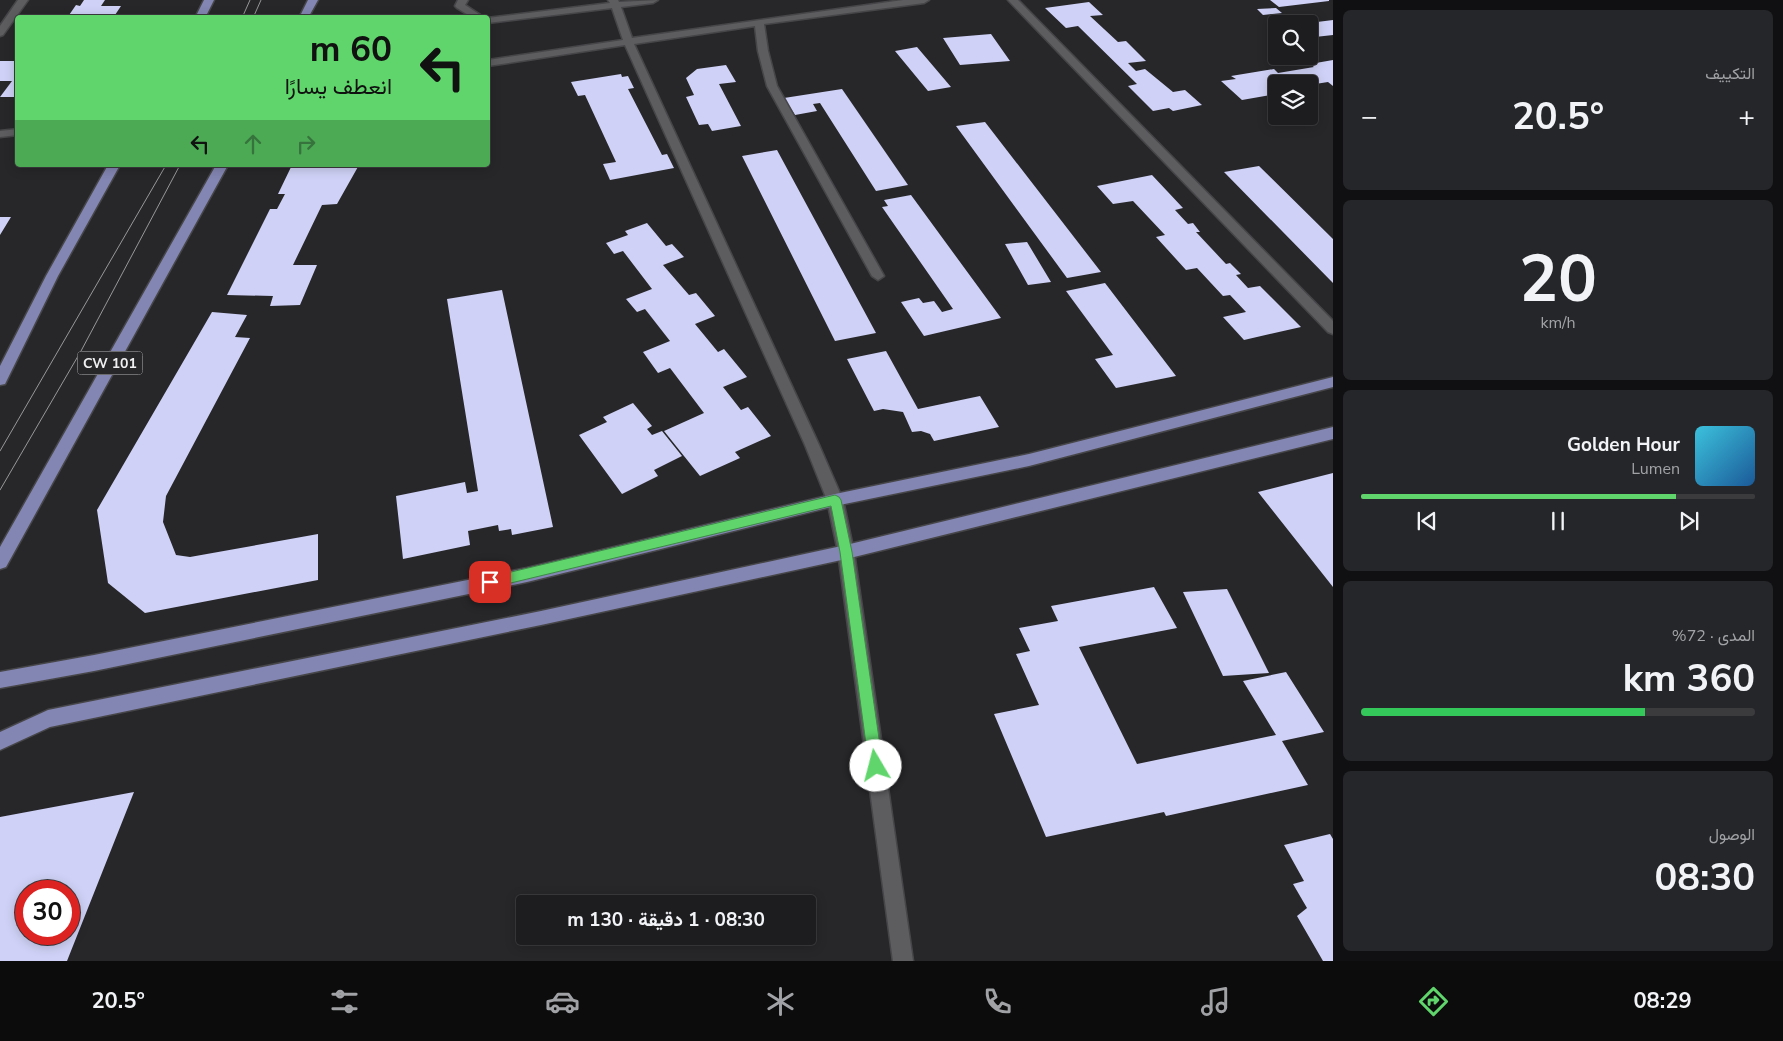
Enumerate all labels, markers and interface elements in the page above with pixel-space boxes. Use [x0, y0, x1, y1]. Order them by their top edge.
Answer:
map controls [1268, 15, 1318, 125]
button: search [1268, 15, 1318, 65]
text: 60 m [310, 26, 392, 73]
icon: left [410, 35, 475, 100]
text: التكييف [1705, 63, 1755, 85]
text: انعطف يسارًا [285, 72, 392, 102]
button: layers [1268, 75, 1318, 125]
text: 20.5° [1512, 91, 1604, 142]
text: − [1361, 98, 1378, 136]
text: + [1738, 98, 1755, 136]
icon: left [186, 130, 214, 158]
icon: ahead [239, 130, 267, 158]
icon: right [292, 130, 320, 158]
text: 20 [1519, 235, 1597, 324]
text: km/h [1540, 312, 1576, 334]
road number: CW 101 [78, 352, 142, 374]
text: Golden Hour [1567, 432, 1680, 458]
text: Lumen [1631, 458, 1680, 480]
icon: previous [1413, 507, 1441, 535]
icon: pause [1544, 507, 1572, 535]
icon: next [1675, 507, 1703, 535]
pin [469, 561, 511, 603]
icon: arrive [476, 568, 504, 596]
text: المدى · 72% [1672, 625, 1755, 647]
text: 360 km [1623, 653, 1755, 704]
position arrow [849, 739, 901, 791]
text: الوصول [1709, 824, 1755, 846]
text: 08:30 [1654, 852, 1755, 903]
speed limit sign: 30 [15, 880, 80, 945]
text: 08:30 · 1 دقيقة · 130 m [567, 907, 765, 933]
icon: filters [327, 984, 362, 1019]
icon: car [545, 984, 580, 1019]
icon: climate [763, 984, 798, 1019]
icon: phone [980, 984, 1015, 1019]
icon: music [1198, 984, 1233, 1019]
icon: directions [1416, 984, 1451, 1019]
text: 20.5° [91, 986, 145, 1016]
text: 08:29 [1633, 986, 1692, 1016]

